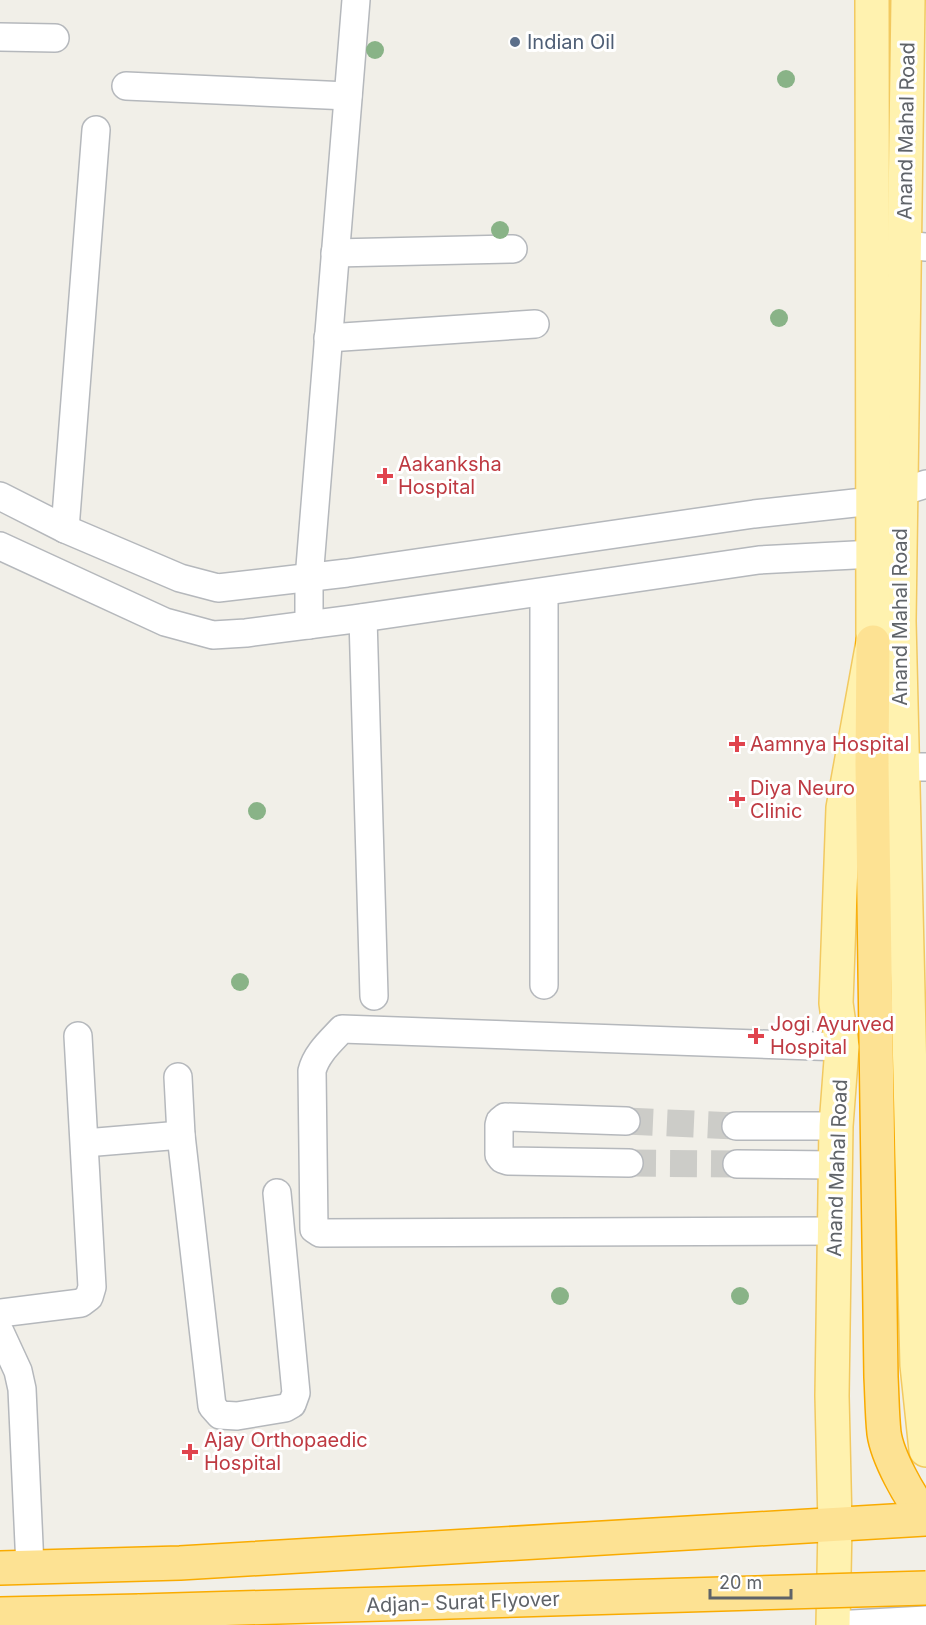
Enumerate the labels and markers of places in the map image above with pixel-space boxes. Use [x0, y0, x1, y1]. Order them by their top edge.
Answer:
place label: Indian Oil [527, 30, 615, 54]
marker: Indian Oil [508, 35, 522, 49]
place label: Aakanksha Hospital [398, 452, 502, 499]
marker: Aakanksha Hospital [376, 467, 394, 485]
place label: Aamnya Hospital [750, 732, 909, 756]
marker: Aamnya Hospital [728, 735, 746, 753]
place label: Diya Neuro Clinic [750, 776, 855, 823]
marker: Diya Neuro Clinic [728, 790, 746, 808]
place label: Jogi Ayurved Hospital [770, 1012, 894, 1059]
marker: Jogi Ayurved Hospital [747, 1027, 765, 1045]
place label: Ajay Orthopaedic Hospital [204, 1428, 368, 1475]
marker: Ajay Orthopaedic Hospital [181, 1443, 199, 1461]

